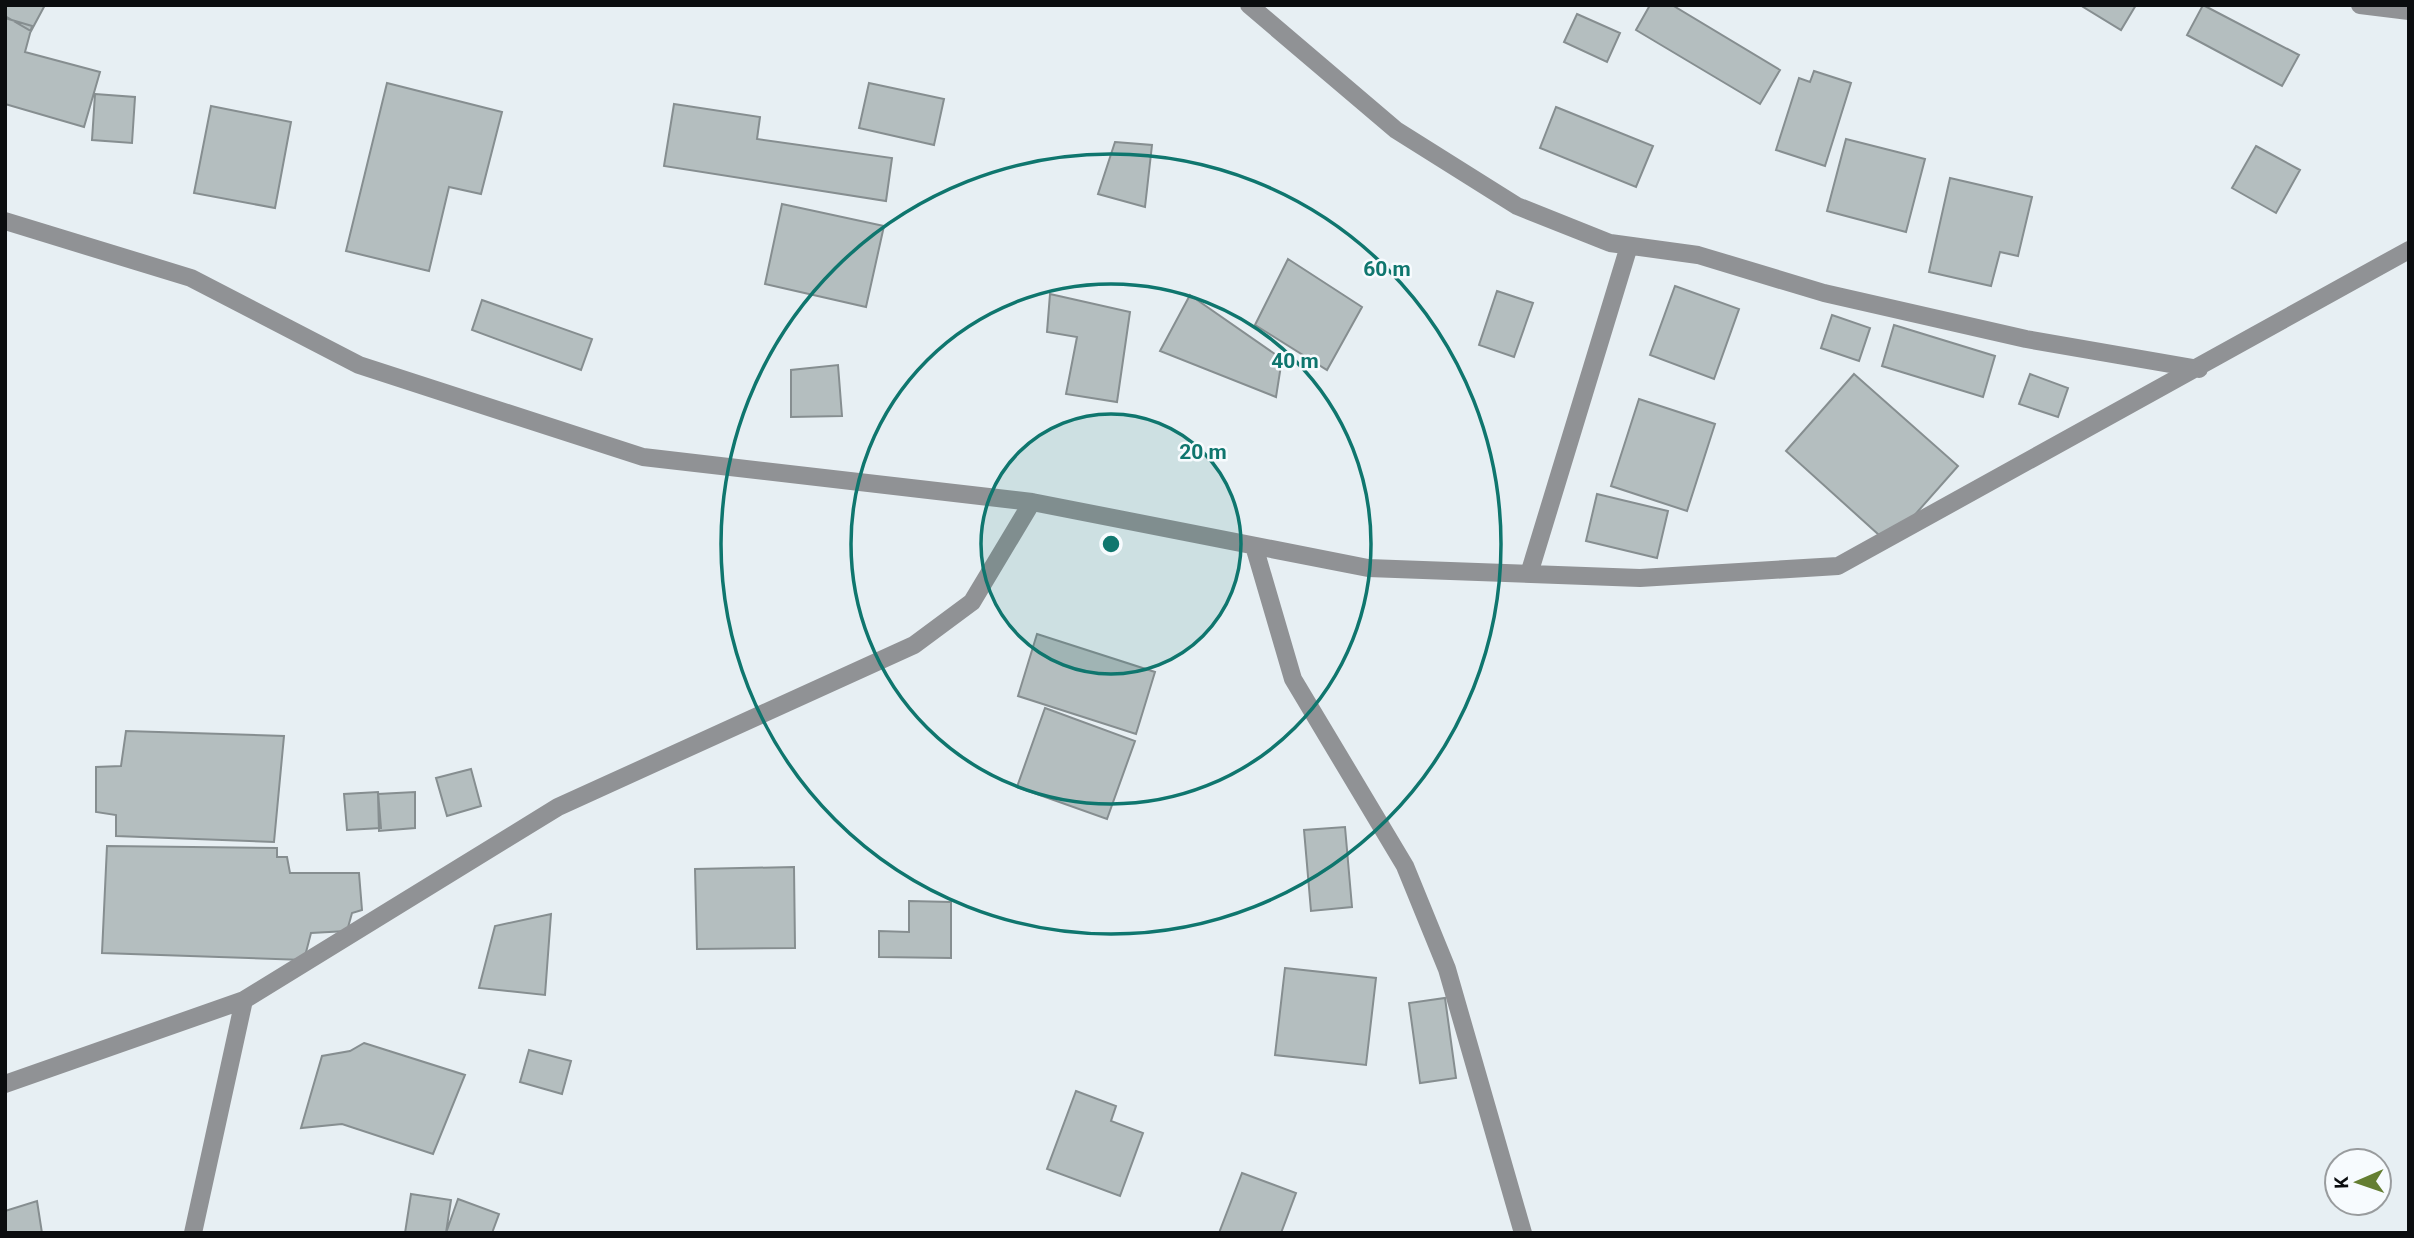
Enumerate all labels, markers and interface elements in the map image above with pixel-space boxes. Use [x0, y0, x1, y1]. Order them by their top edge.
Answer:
text: 60 m [1363, 257, 1411, 281]
text: 40 m [1271, 349, 1319, 373]
text: 20 m [1179, 440, 1227, 464]
centre of rings [1099, 532, 1123, 556]
north arrow [2323, 1147, 2393, 1217]
text: K [2330, 1175, 2353, 1189]

